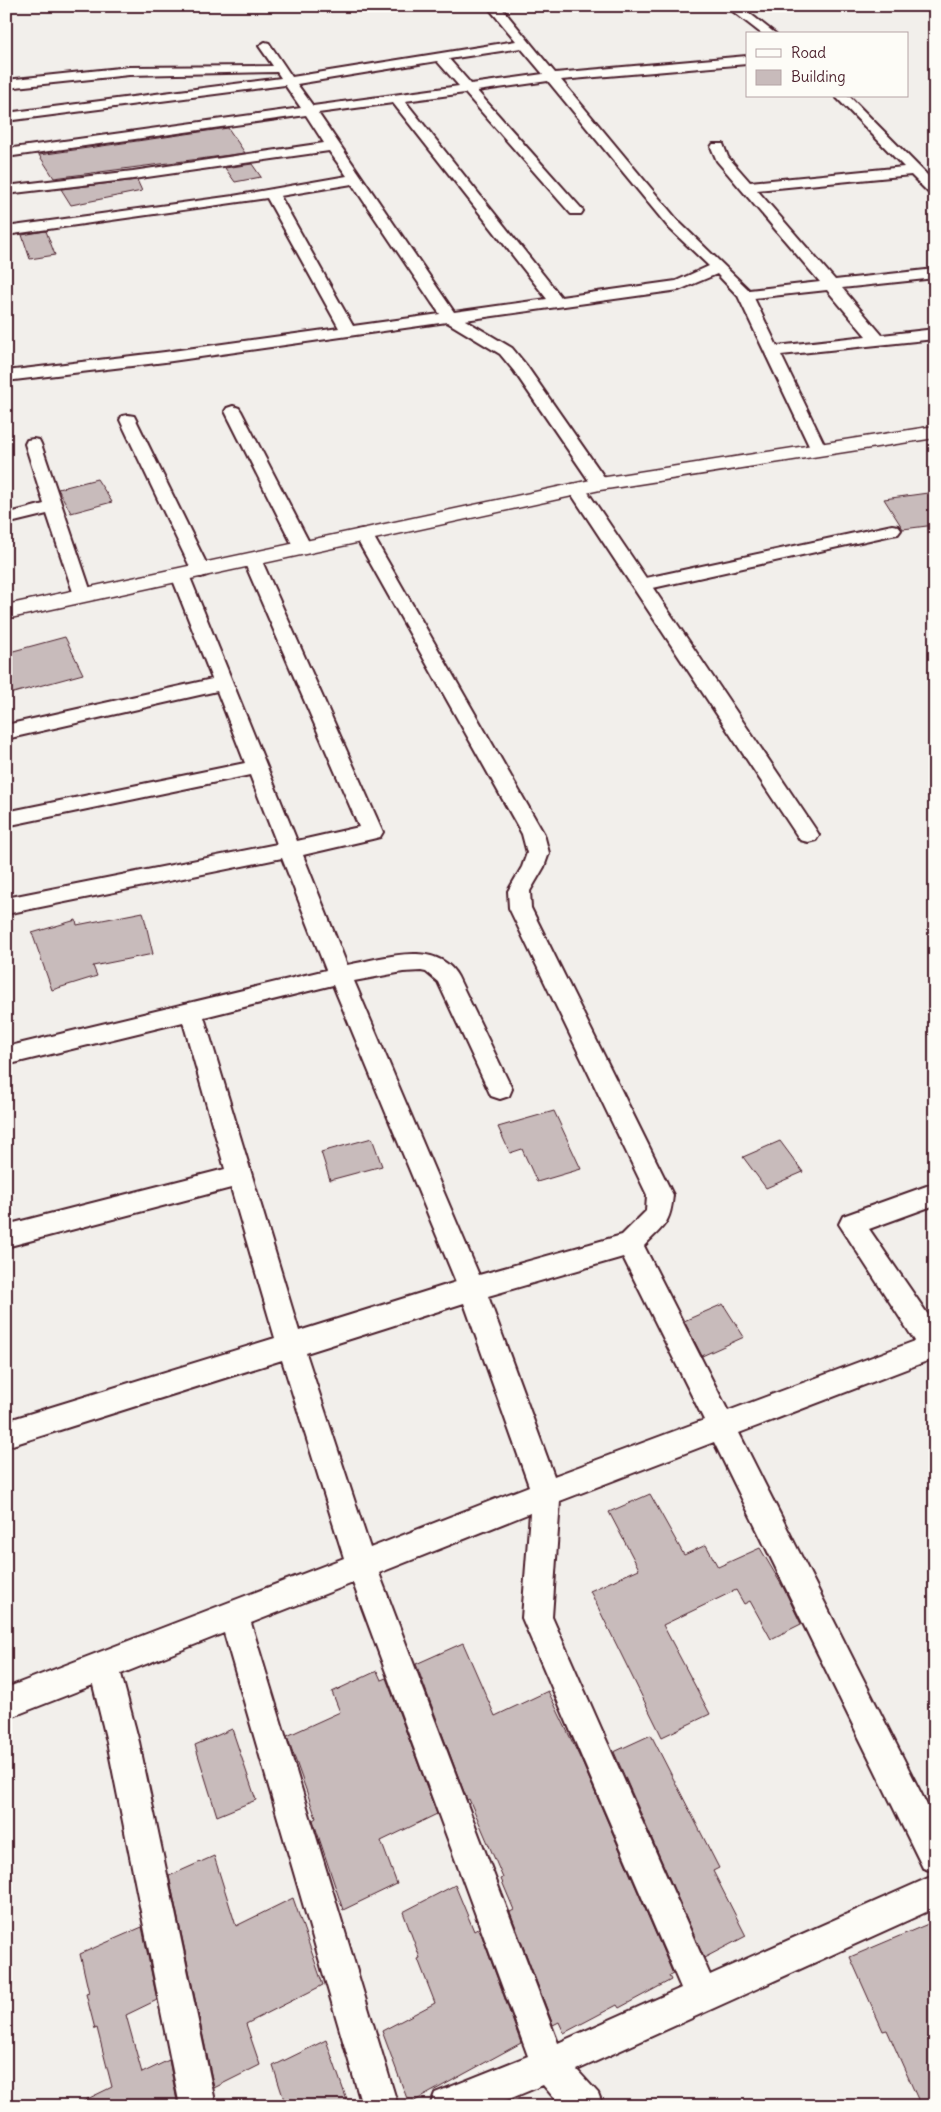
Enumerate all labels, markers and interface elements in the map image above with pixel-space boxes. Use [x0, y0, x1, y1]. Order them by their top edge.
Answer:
legend [746, 32, 908, 98]
text: Road [791, 43, 826, 62]
text: Building [791, 67, 846, 86]

